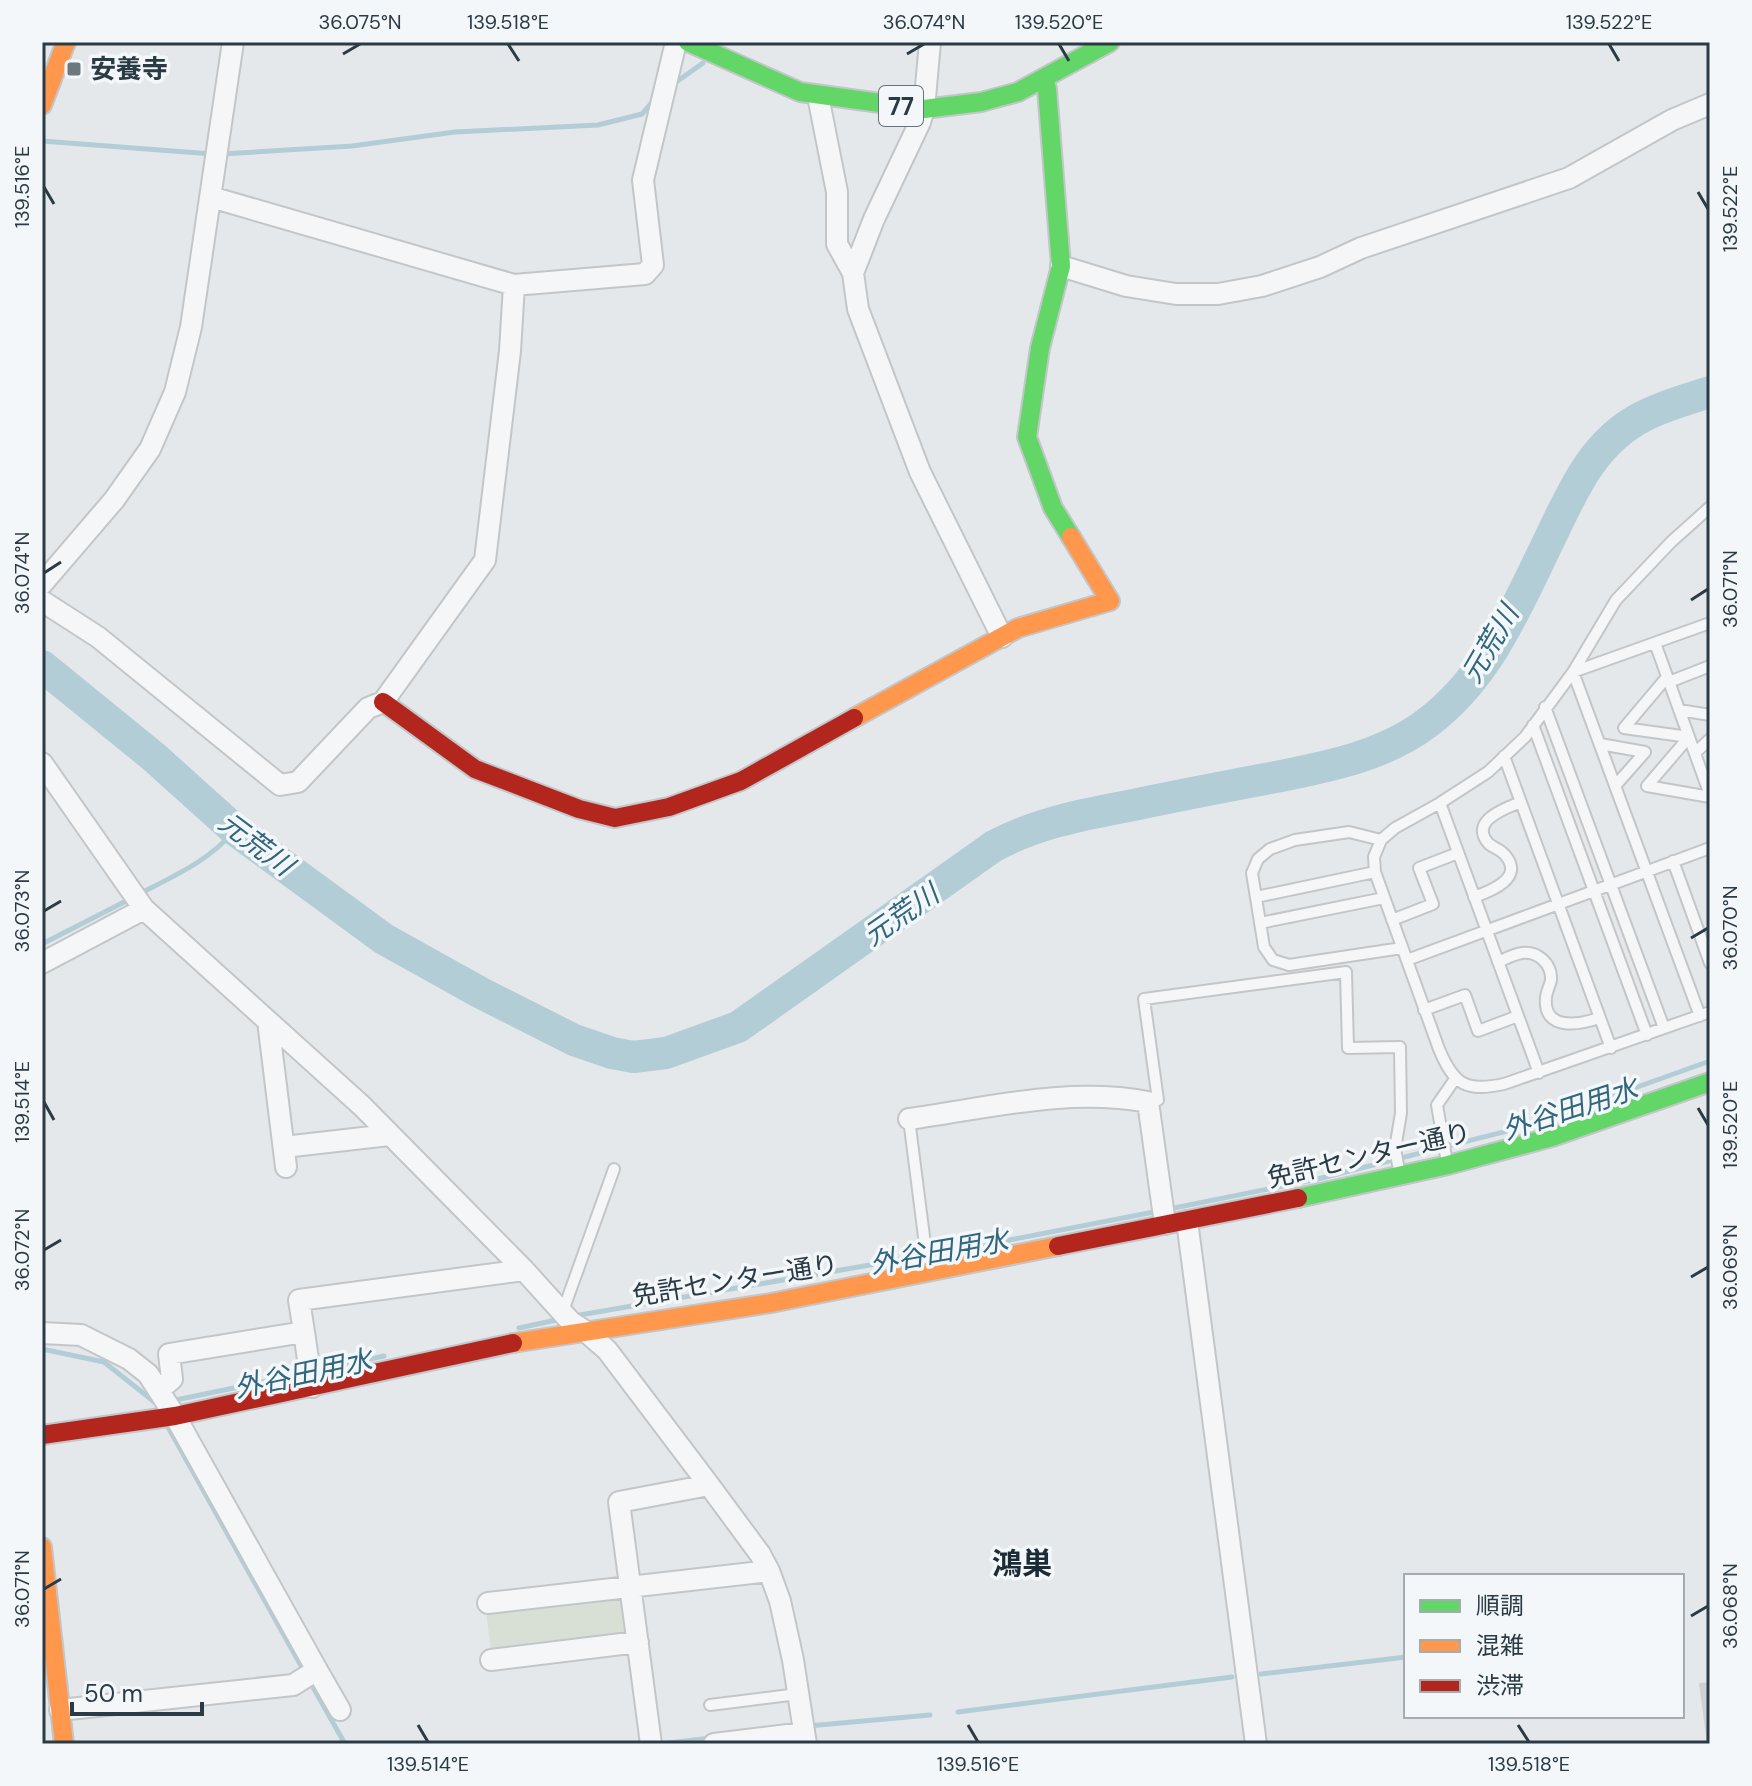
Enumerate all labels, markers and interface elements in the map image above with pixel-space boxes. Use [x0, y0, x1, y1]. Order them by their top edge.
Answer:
text: 36.075°N [318, 9, 402, 35]
text: 139.518°E [467, 9, 549, 35]
text: 36.074°N [883, 9, 965, 35]
text: 139.520°E [1015, 9, 1103, 35]
text: 139.522°E [1566, 9, 1652, 35]
place label: 安養寺 [90, 52, 168, 86]
marker: 安養寺 [65, 60, 83, 78]
road number: 77 [879, 86, 923, 126]
text: 139.516°E [9, 146, 35, 228]
text: 139.522°E [1717, 166, 1743, 252]
text: 36.074°N [9, 532, 35, 614]
text: 36.071°N [1717, 550, 1743, 628]
water label: 元荒川 [1453, 596, 1529, 690]
water label: 元荒川 [211, 804, 303, 886]
text: 36.073°N [9, 870, 35, 952]
water label: 元荒川 [856, 874, 948, 954]
text: 36.070°N [1717, 886, 1743, 970]
text: 139.514°E [9, 1061, 35, 1143]
water label: 外谷田用水 [1498, 1069, 1645, 1148]
text: 139.520°E [1717, 1081, 1743, 1169]
street label: 免許センター通り [1264, 1115, 1474, 1195]
text: 36.072°N [9, 1209, 35, 1291]
water label: 外谷田用水 [867, 1221, 1014, 1282]
text: 36.069°N [1717, 1224, 1743, 1310]
street label: 免許センター通り [630, 1247, 840, 1313]
water label: 外谷田用水 [231, 1341, 378, 1407]
district label: 鴻巣 [992, 1544, 1052, 1583]
text: 36.071°N [9, 1550, 35, 1628]
text: 36.068°N [1717, 1563, 1743, 1649]
legend [1404, 1574, 1684, 1718]
text: 順調 [1476, 1590, 1524, 1621]
text: 混雑 [1476, 1630, 1524, 1661]
scale bar [72, 1666, 202, 1716]
text: 渋滞 [1476, 1670, 1524, 1701]
text: 50 m [84, 1678, 143, 1709]
text: 139.514°E [387, 1751, 469, 1777]
text: 139.516°E [937, 1751, 1019, 1777]
text: 139.518°E [1488, 1751, 1570, 1777]

